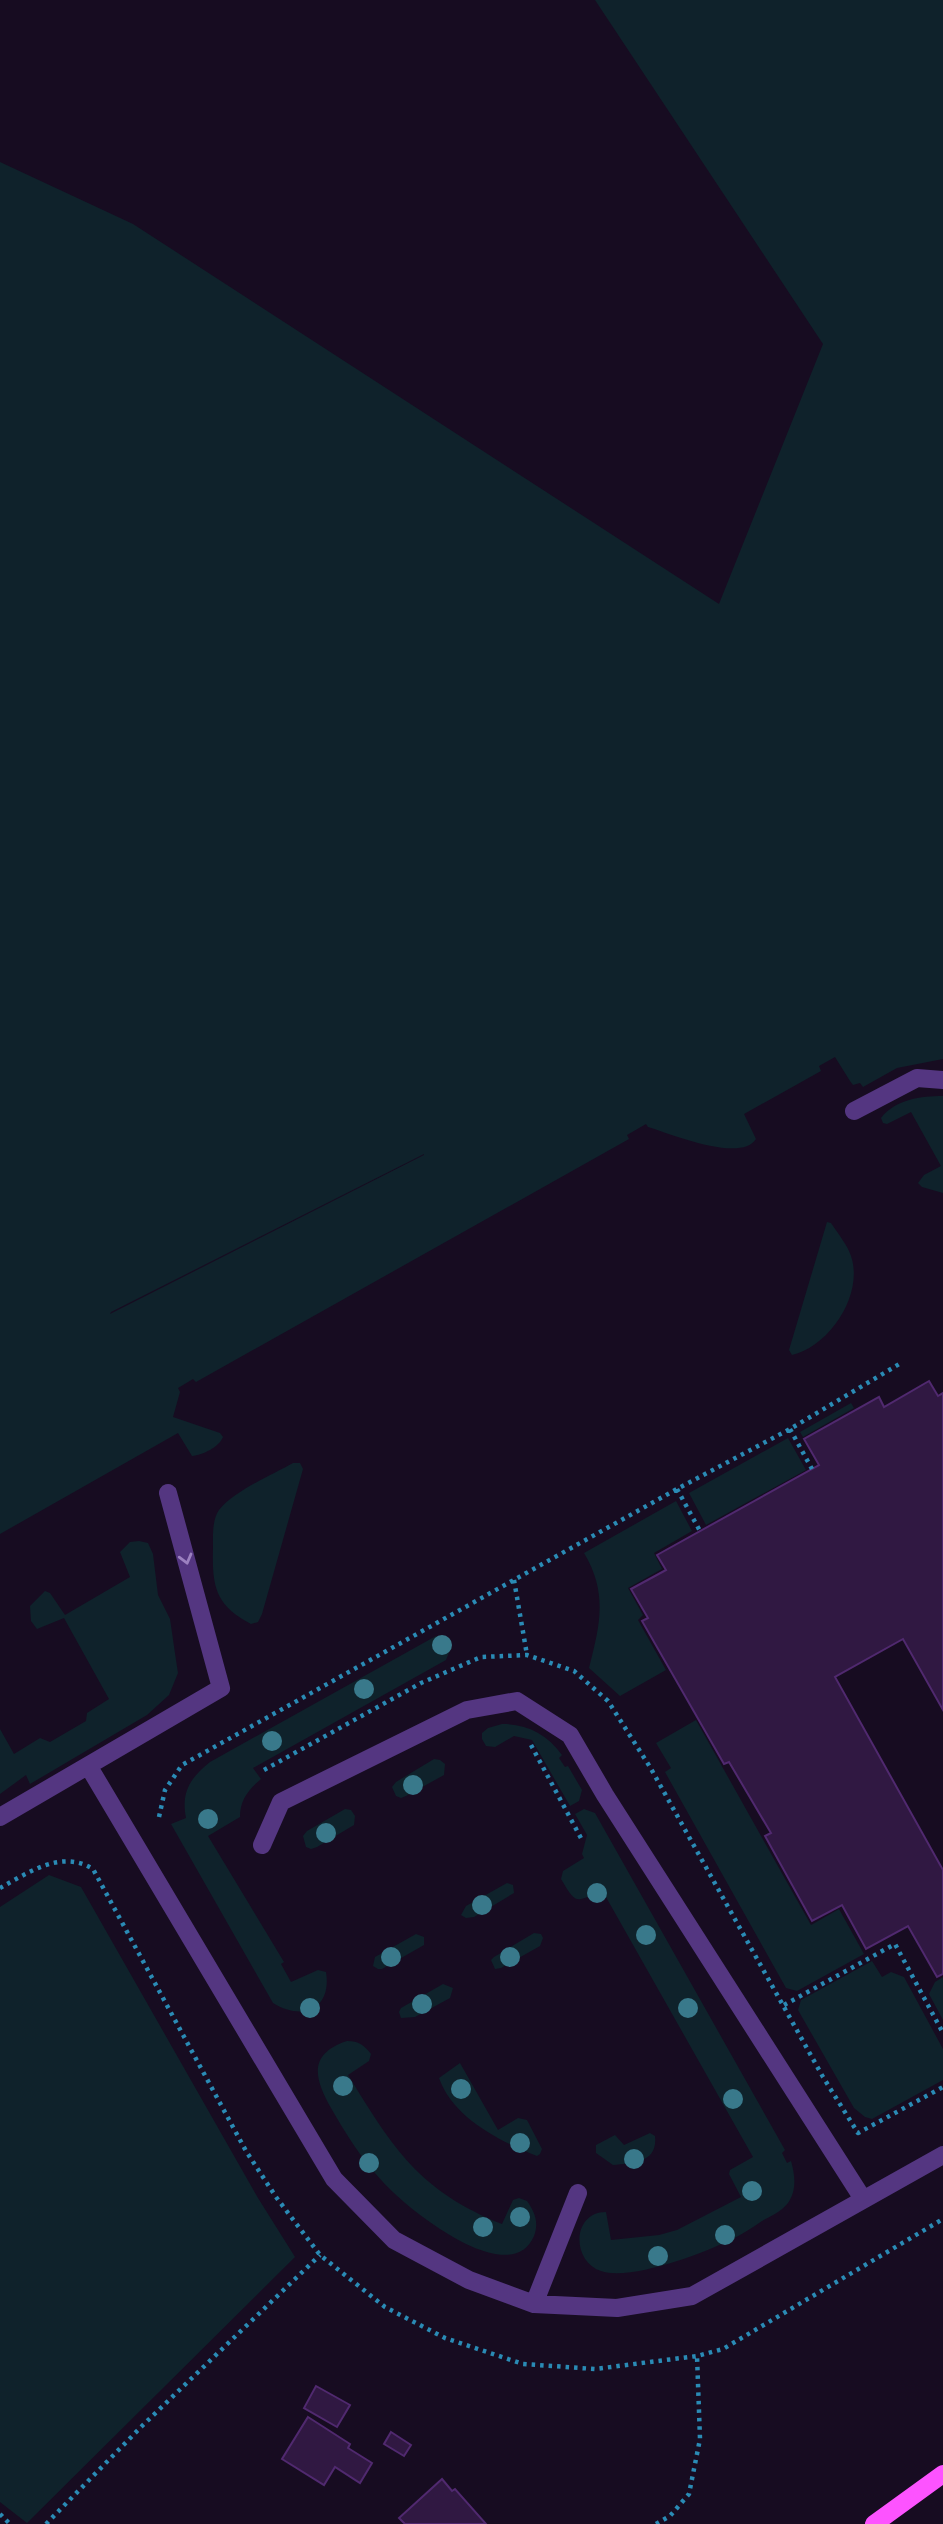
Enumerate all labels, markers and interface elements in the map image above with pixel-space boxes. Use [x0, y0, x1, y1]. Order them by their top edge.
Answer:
one-way arrow [178, 1553, 192, 1565]

